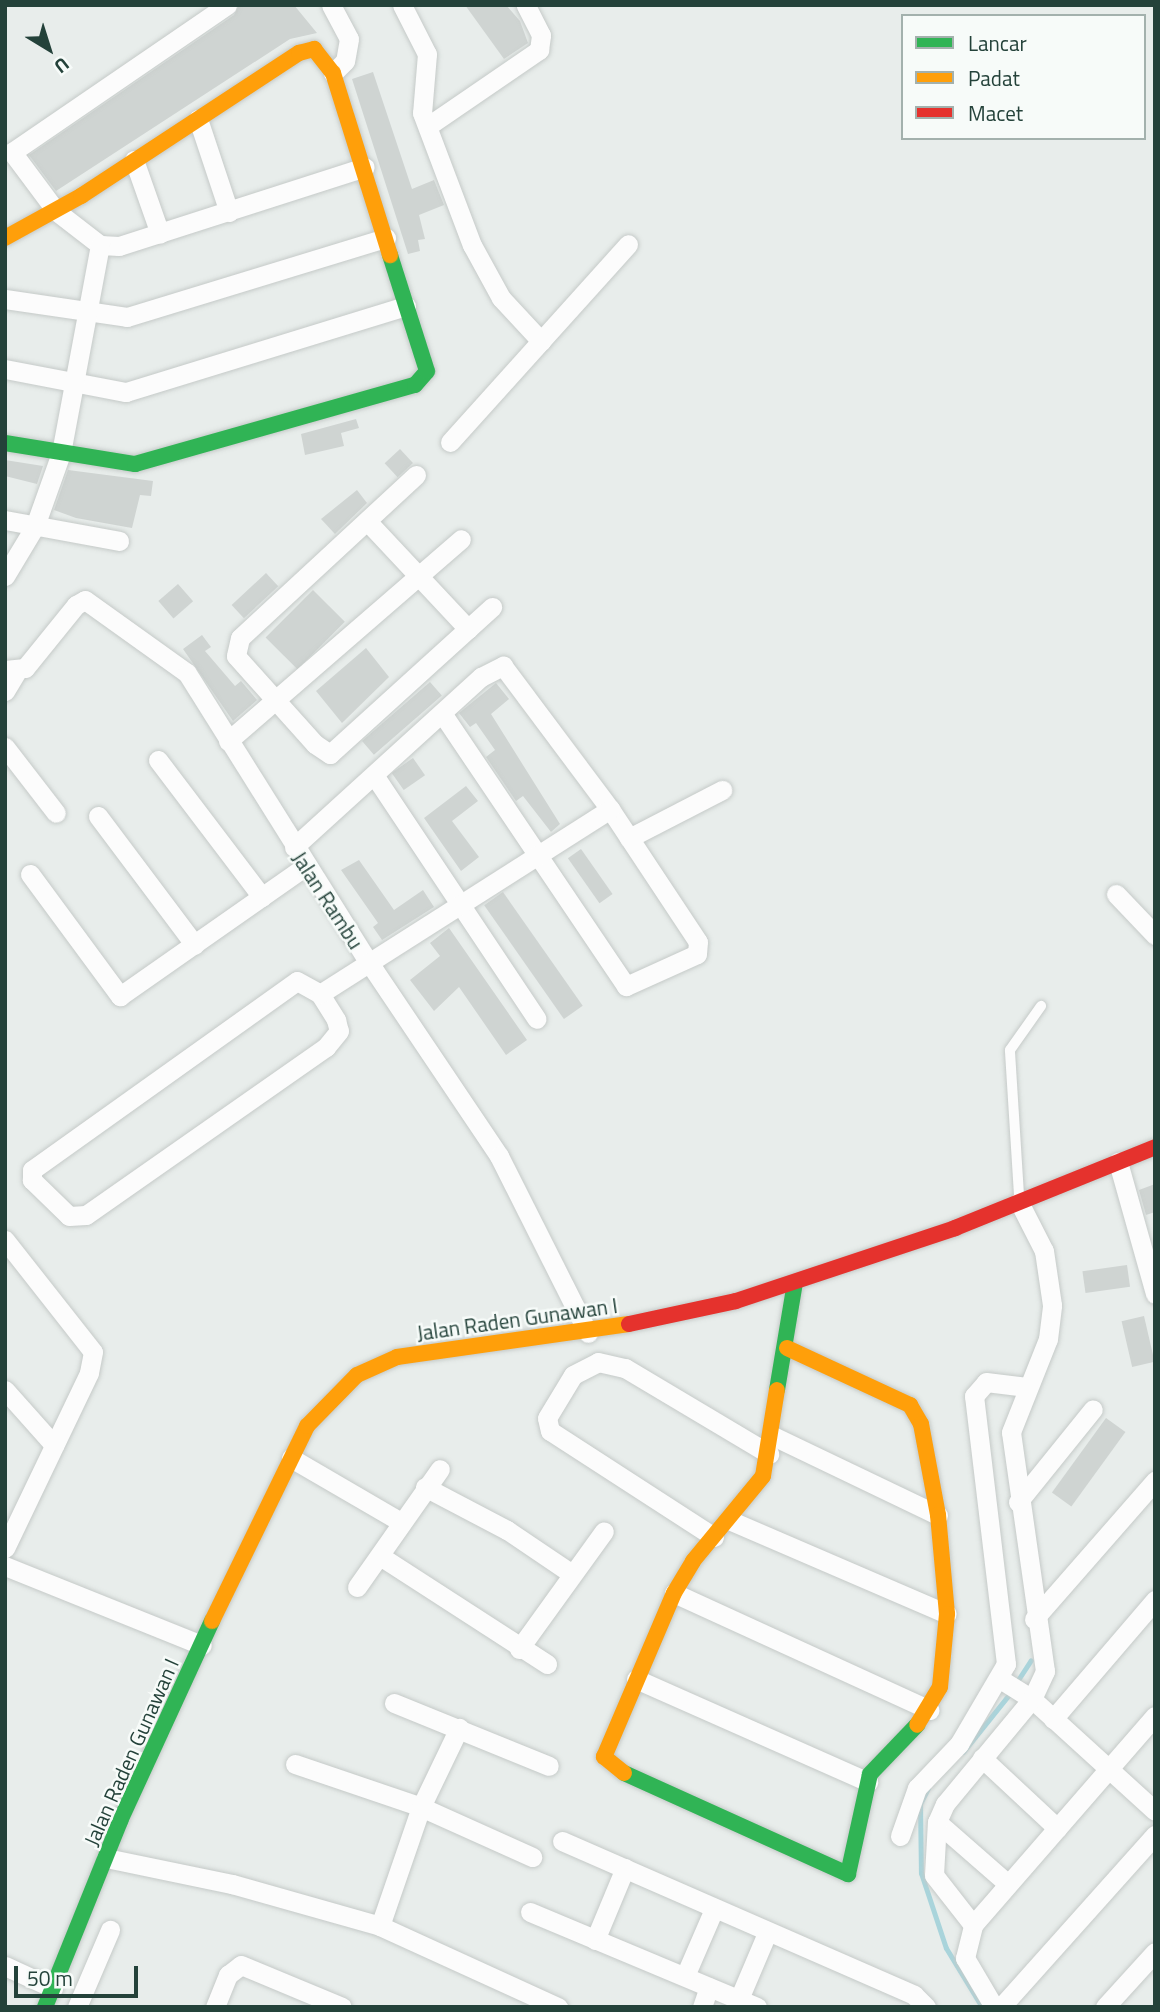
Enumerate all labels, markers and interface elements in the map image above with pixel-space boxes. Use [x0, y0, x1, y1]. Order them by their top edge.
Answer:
north arrow [14, 14, 84, 84]
legend [901, 14, 1146, 140]
text: Lancar [968, 27, 1027, 59]
text: U [48, 51, 76, 81]
text: Padat [968, 62, 1020, 94]
text: Macet [968, 97, 1023, 129]
street label: Jalan Rambu [287, 847, 369, 953]
street label: Jalan Raden Gunawan I [415, 1292, 619, 1346]
street label: Jalan Raden Gunawan I [78, 1654, 184, 1850]
scale bar [18, 1952, 142, 1996]
text: 50 m [27, 1962, 73, 1994]

